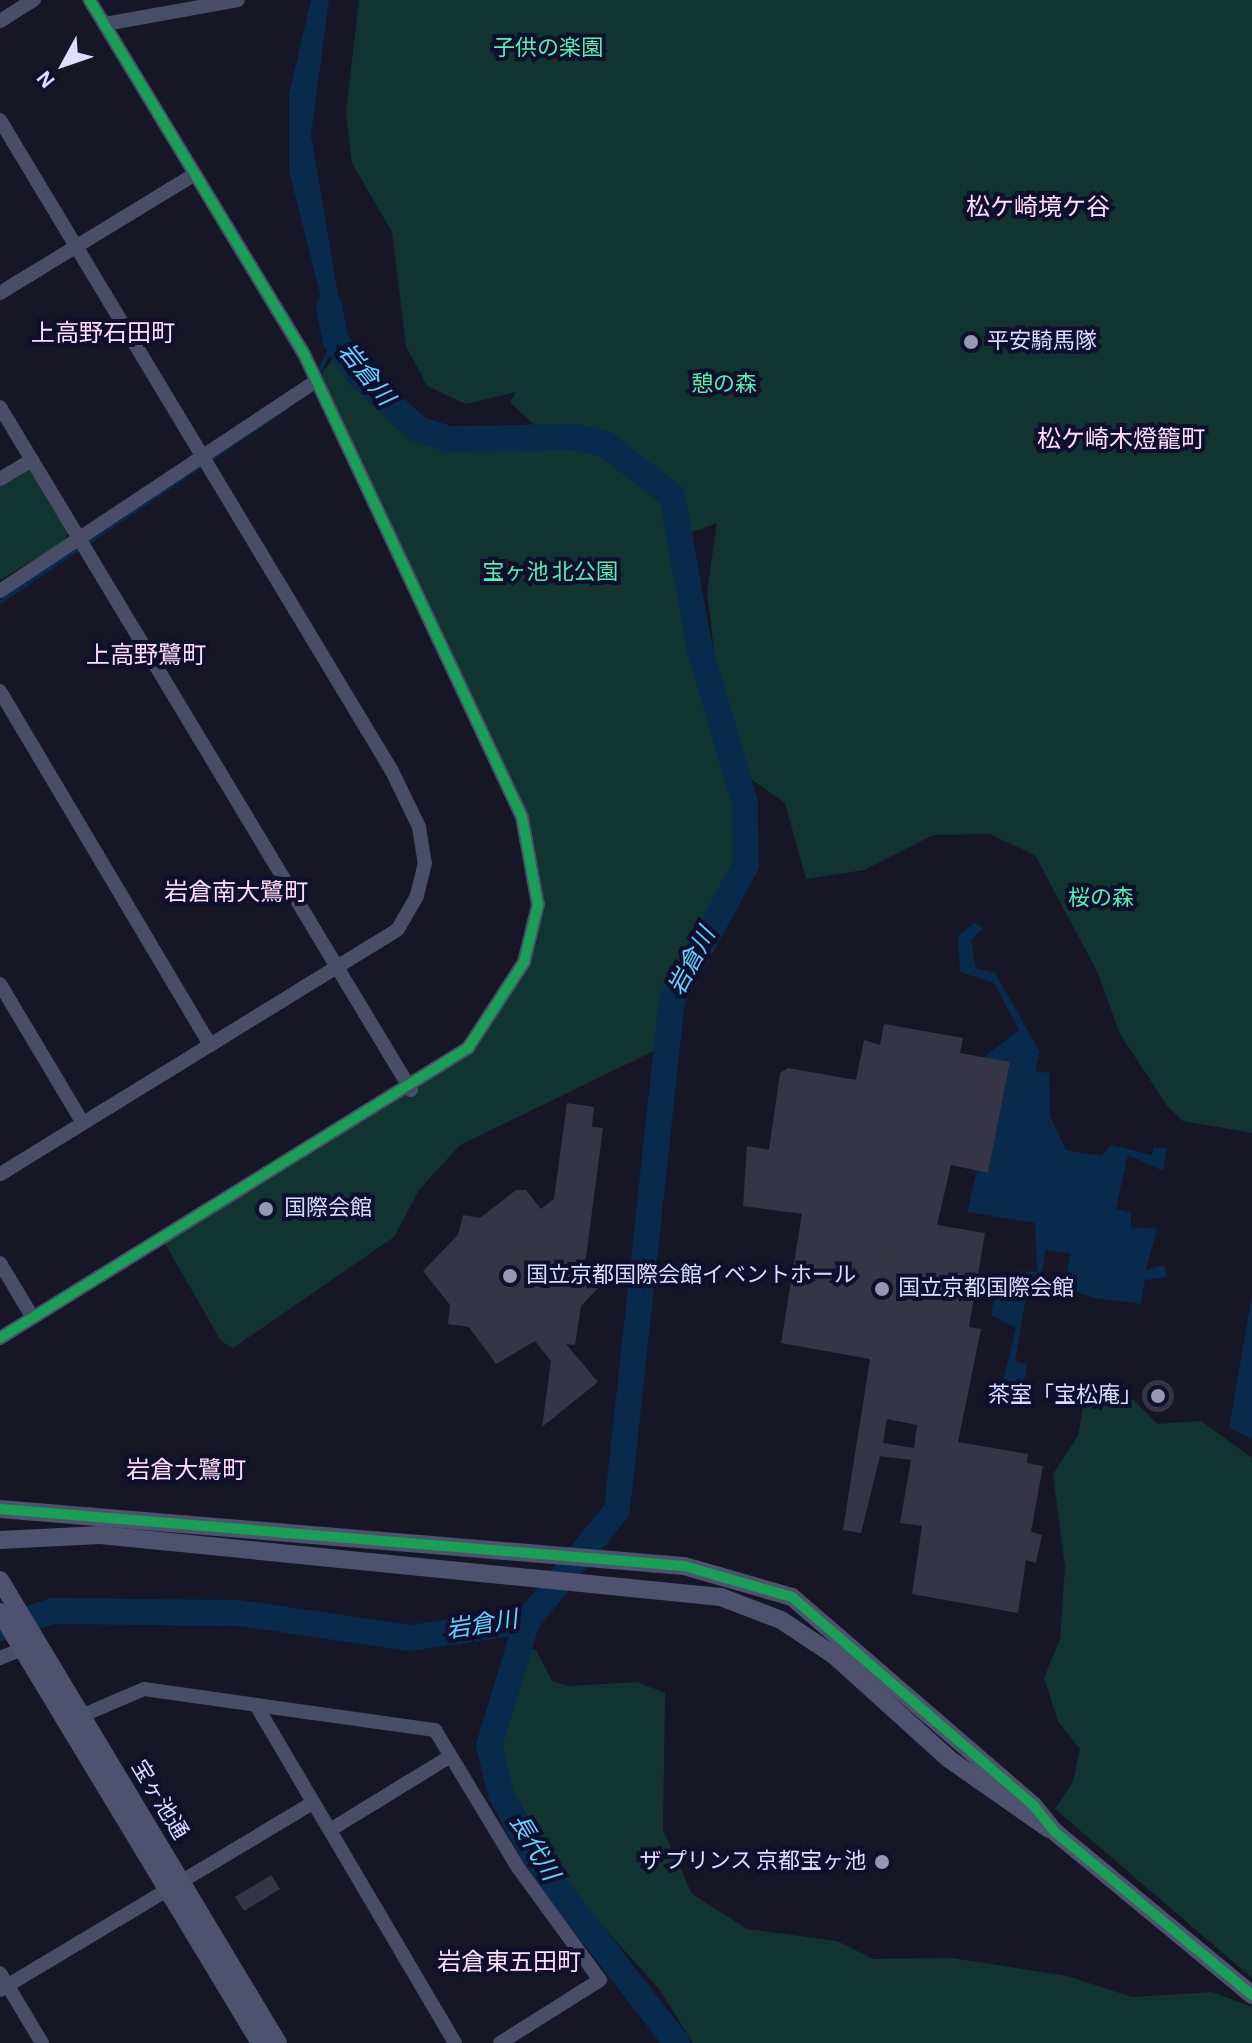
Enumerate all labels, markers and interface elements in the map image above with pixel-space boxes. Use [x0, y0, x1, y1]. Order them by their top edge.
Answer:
north arrow [24, 24, 104, 104]
park label: 子供の楽園 [493, 36, 603, 62]
text: N [32, 67, 59, 92]
district label: 松ケ崎境ケ谷 [966, 195, 1110, 223]
district label: 上高野石田町 [31, 321, 175, 349]
place label: 平安騎馬隊 [987, 329, 1097, 355]
marker: 平安騎馬隊 [962, 333, 980, 351]
water label: 岩倉川 [331, 338, 399, 412]
park label: 憩の森 [691, 372, 757, 398]
district label: 松ケ崎木燈籠町 [1037, 427, 1205, 455]
park label: 宝ヶ池 北公園 [482, 560, 618, 586]
district label: 上高野鷺町 [86, 643, 206, 671]
district label: 岩倉南大鷺町 [164, 880, 308, 908]
park label: 桜の森 [1068, 886, 1134, 912]
water label: 岩倉川 [663, 923, 723, 1001]
place label: 国際会館 [284, 1196, 372, 1222]
marker: 国際会館 [255, 1198, 277, 1220]
place label: 国立京都国際会館イベントホール [526, 1263, 856, 1289]
marker: 国立京都国際会館イベントホール [501, 1267, 519, 1285]
place label: 国立京都国際会館 [898, 1276, 1074, 1302]
marker: 国立京都国際会館 [873, 1280, 891, 1298]
place label: 茶室「宝松庵」 [988, 1383, 1142, 1409]
marker: 茶室「宝松庵」 [1149, 1387, 1167, 1405]
district label: 岩倉大鷺町 [126, 1458, 246, 1486]
water label: 岩倉川 [444, 1606, 520, 1646]
street label: 宝ヶ池通 [125, 1755, 193, 1845]
water label: 長代川 [502, 1810, 564, 1886]
place label: ザ プリンス 京都宝ヶ池 [639, 1849, 866, 1875]
marker: ザ プリンス 京都宝ヶ池 [873, 1853, 891, 1871]
district label: 岩倉東五田町 [437, 1950, 581, 1978]

